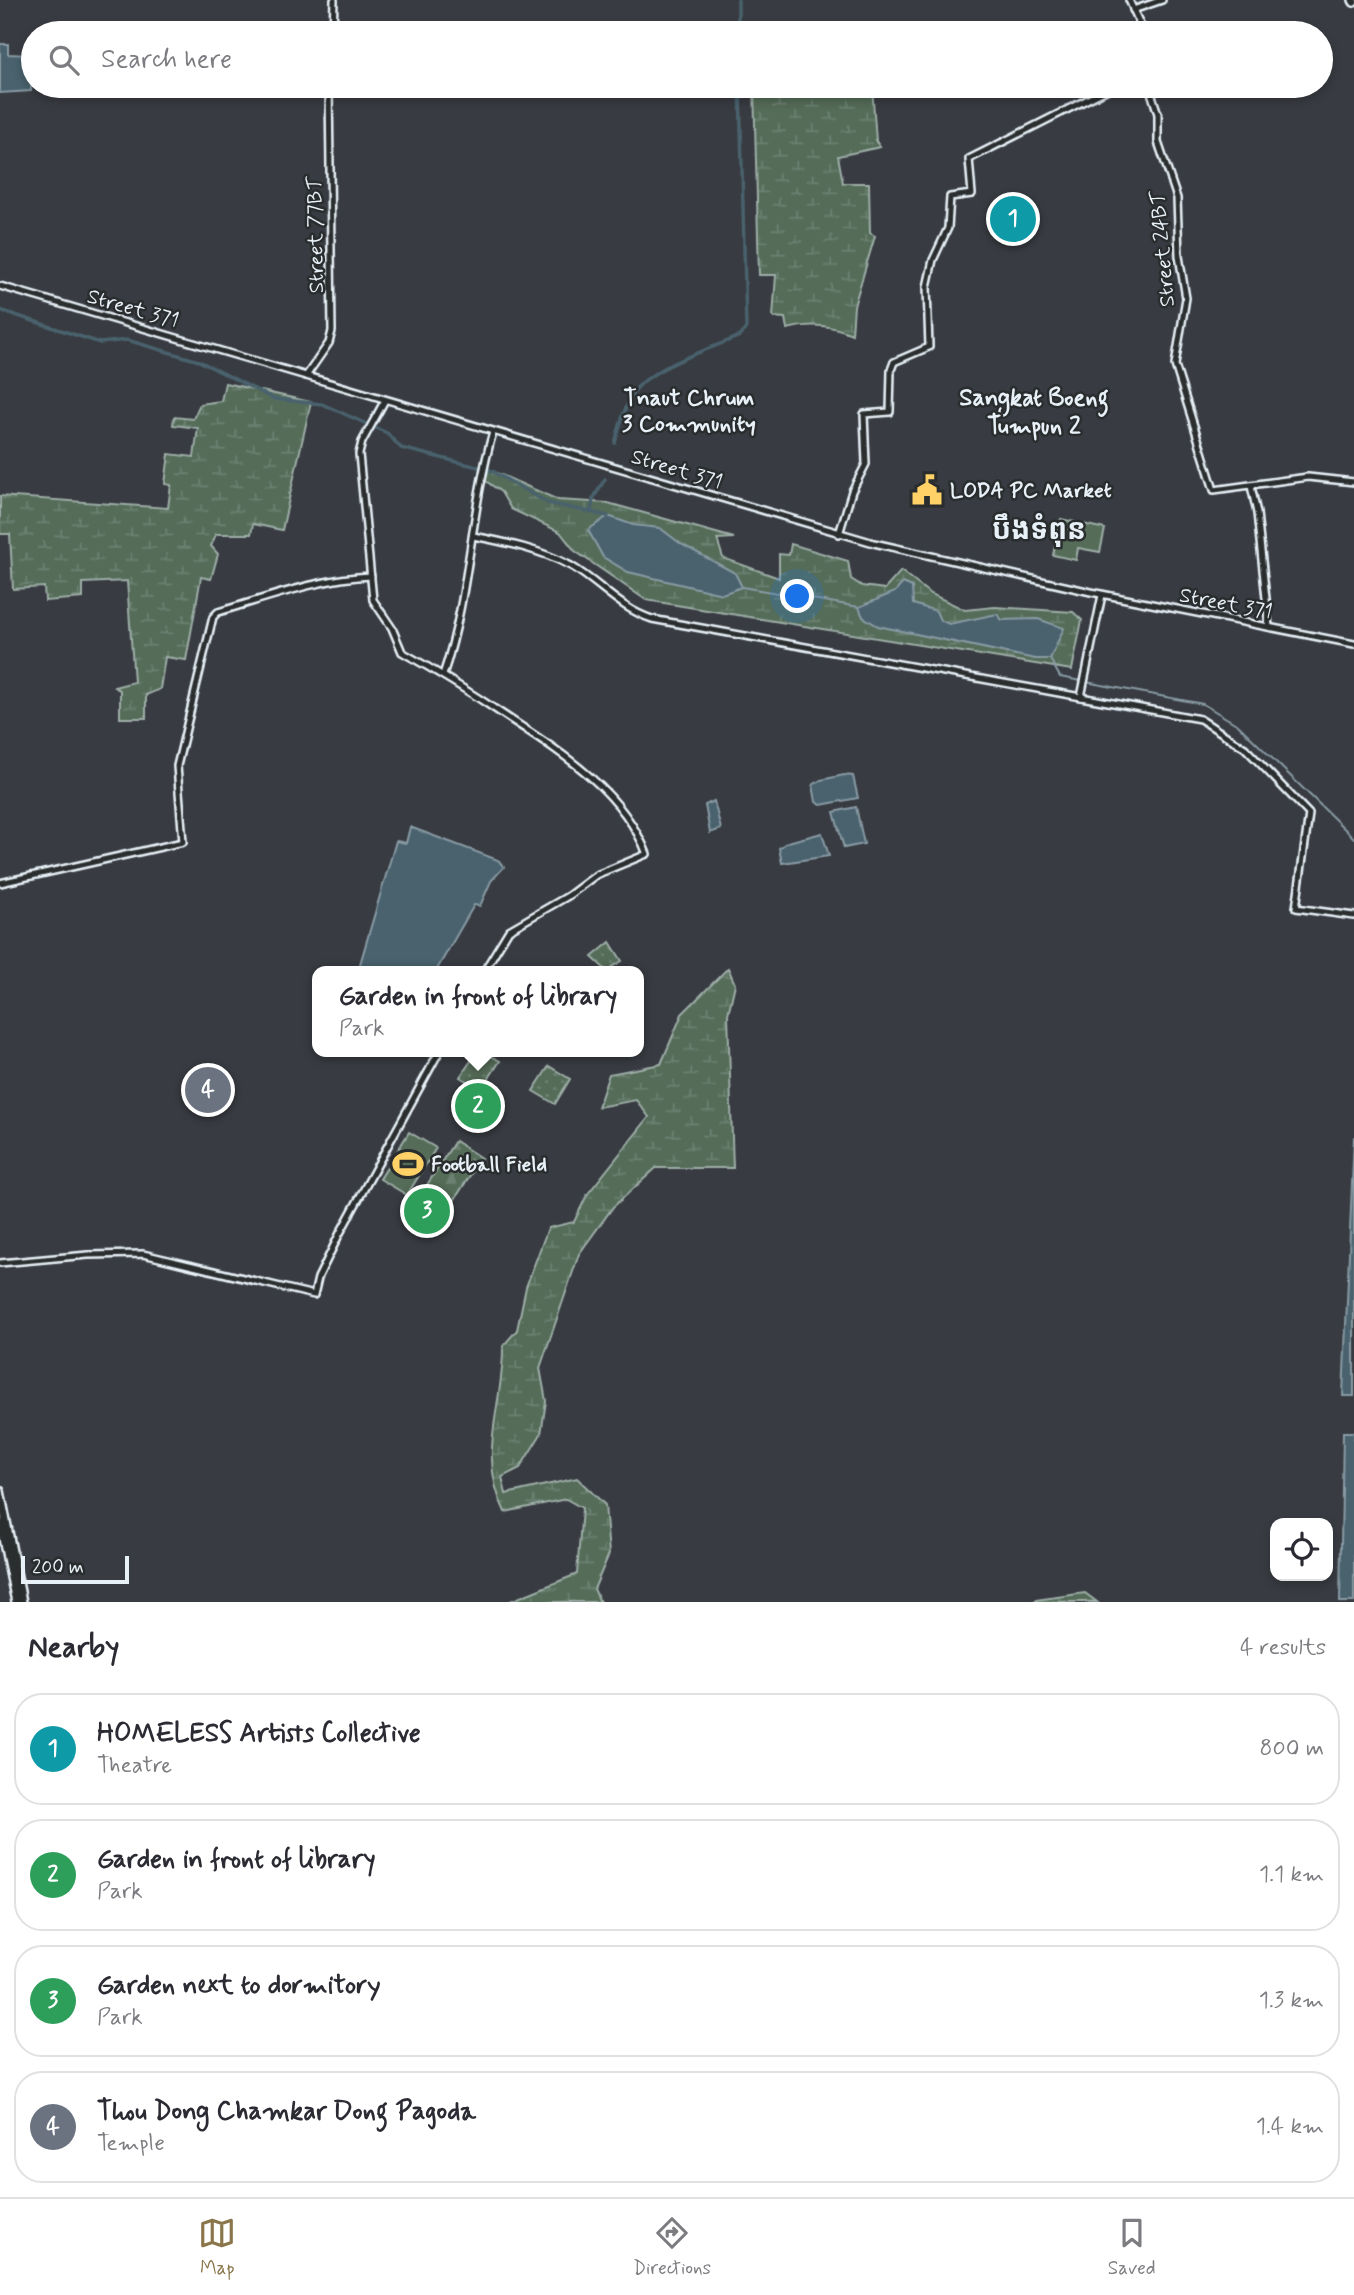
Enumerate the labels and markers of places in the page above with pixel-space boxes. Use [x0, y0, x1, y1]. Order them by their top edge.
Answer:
pin: 1 [990, 193, 1036, 245]
public building icon: LODA PC Market [910, 473, 944, 507]
place label: LODA PC Market [950, 477, 1112, 505]
pin: 4 [185, 1064, 231, 1116]
pin: 2 [455, 1080, 501, 1132]
sports icon: Football Field [391, 1147, 425, 1181]
place label: Football Field [431, 1151, 547, 1179]
pin: 3 [404, 1185, 450, 1237]

